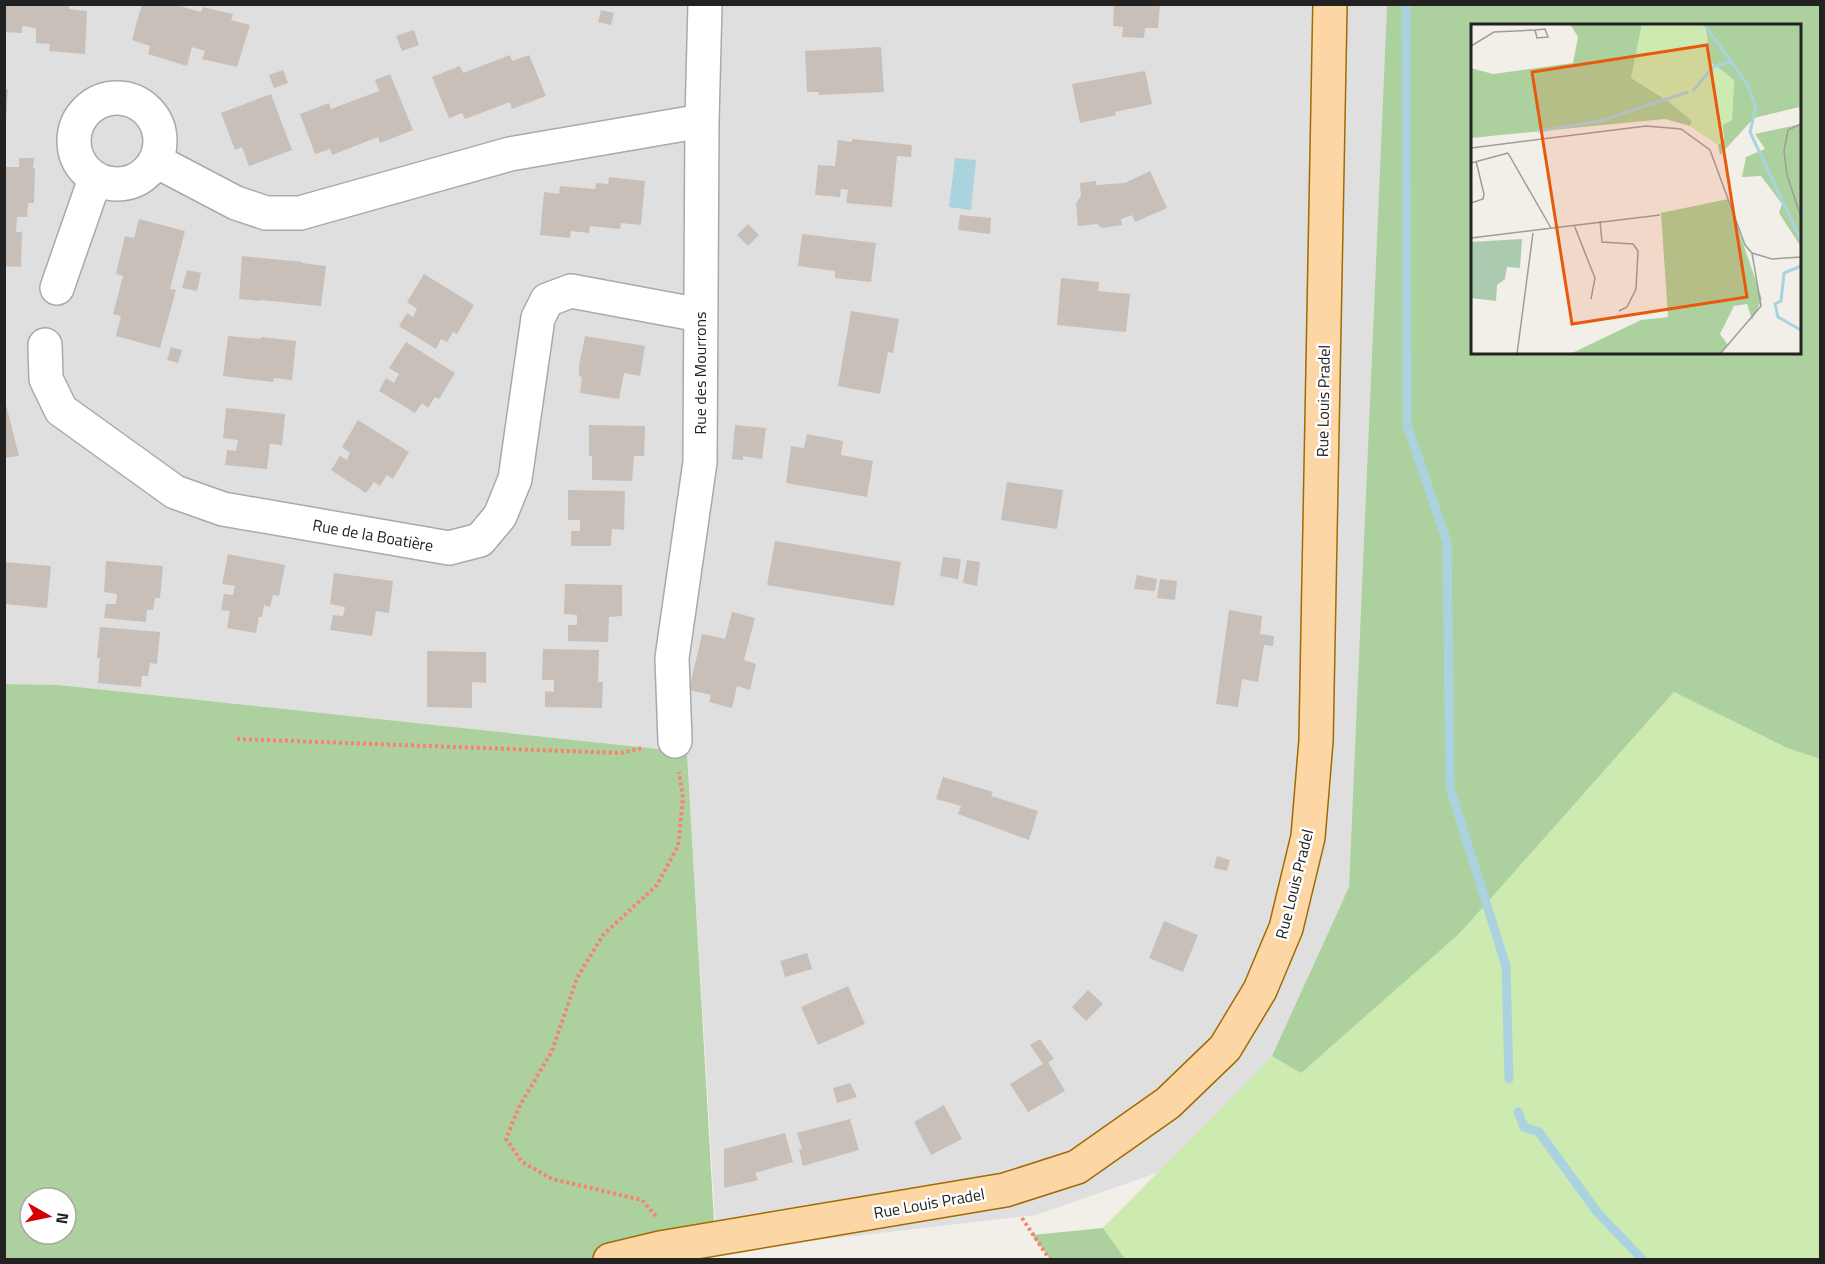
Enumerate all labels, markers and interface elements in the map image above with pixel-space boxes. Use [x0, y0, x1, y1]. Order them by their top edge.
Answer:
inset map [1471, 24, 1801, 354]
street label: Rue des Mourrons [688, 311, 712, 435]
street label: Rue Louis Pradel [1310, 345, 1336, 457]
street label: Rue de la Boatière [311, 513, 435, 557]
street label: Rue Louis Pradel [1269, 827, 1319, 941]
street label: Rue Louis Pradel [872, 1181, 986, 1225]
north arrow [18, 1186, 78, 1246]
text: N [50, 1211, 76, 1226]

